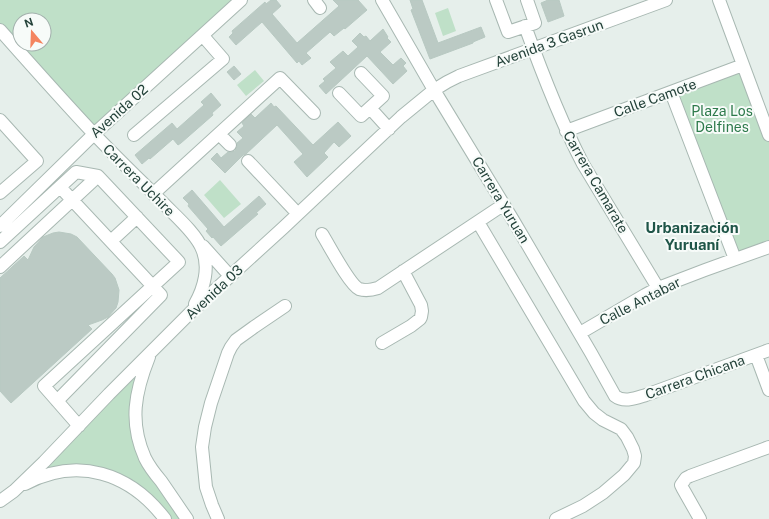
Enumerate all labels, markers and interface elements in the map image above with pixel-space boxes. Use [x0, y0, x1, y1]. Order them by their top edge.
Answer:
north arrow [12, 12, 52, 52]
text: N [23, 15, 35, 30]
street label: Avenida 3 Gasrun [493, 16, 605, 70]
street label: Calle Camote [612, 76, 699, 120]
street label: Avenida 02 [87, 81, 151, 141]
park label: Plaza Los Delfines [691, 103, 753, 135]
street label: Carrera Camarate [560, 128, 632, 236]
street label: Carrera Uchire [100, 141, 178, 219]
street label: Carrera Yuruan [469, 154, 533, 246]
district label: Urbanización Yuruaní [645, 219, 739, 253]
street label: Avenida 03 [182, 261, 246, 323]
street label: Calle Antabar [597, 274, 683, 328]
street label: Carrera Chicana [643, 352, 747, 402]

